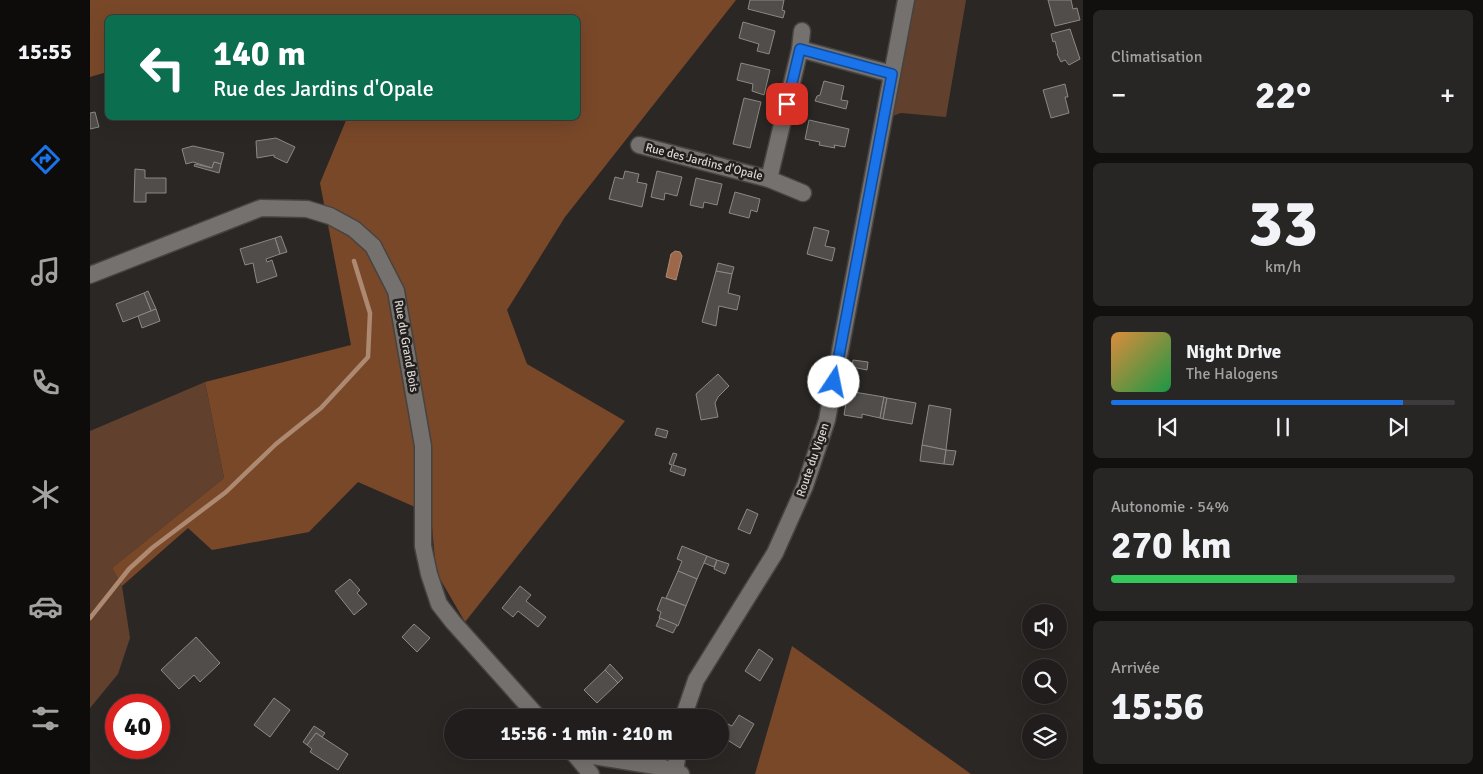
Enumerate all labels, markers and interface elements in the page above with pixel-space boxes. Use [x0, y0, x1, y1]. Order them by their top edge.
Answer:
text: 140 m [213, 32, 306, 75]
icon: left [130, 35, 195, 100]
text: 15:55 [18, 38, 72, 65]
text: Climatisation [1111, 47, 1202, 67]
text: 22° [1255, 72, 1311, 119]
text: Rue des Jardins d'Opale [213, 75, 434, 102]
text: − [1111, 78, 1126, 112]
text: + [1440, 78, 1455, 112]
pin [766, 83, 808, 125]
icon: arrive [773, 90, 801, 118]
street label: Rue des Jardins d'Opale [644, 140, 764, 184]
icon: directions [28, 142, 63, 177]
text: 33 [1248, 184, 1318, 264]
icon: music [28, 254, 63, 289]
text: km/h [1265, 257, 1301, 277]
street label: Rue du Grand Bois [391, 299, 421, 393]
text: Night Drive [1186, 340, 1281, 364]
position arrow [807, 355, 859, 407]
text: The Halogens [1186, 364, 1278, 384]
icon: phone [28, 365, 63, 400]
icon: previous [1154, 413, 1182, 441]
icon: pause [1269, 413, 1297, 441]
icon: next [1384, 413, 1412, 441]
street label: Route du Vigen [793, 421, 833, 499]
icon: climate [28, 477, 63, 512]
text: Autonomie · 54% [1111, 497, 1229, 517]
text: 270 km [1111, 522, 1232, 569]
icon: car [28, 589, 63, 624]
map controls [1022, 604, 1067, 759]
button: sound [1022, 604, 1067, 649]
text: Arrivée [1111, 658, 1160, 678]
button: search [1022, 659, 1067, 704]
text: 15:56 [1111, 683, 1204, 730]
speed limit sign: 40 [105, 694, 170, 759]
icon: filters [28, 701, 63, 736]
button: layers [1022, 714, 1067, 759]
text: 15:56 · 1 min · 210 m [500, 722, 673, 746]

